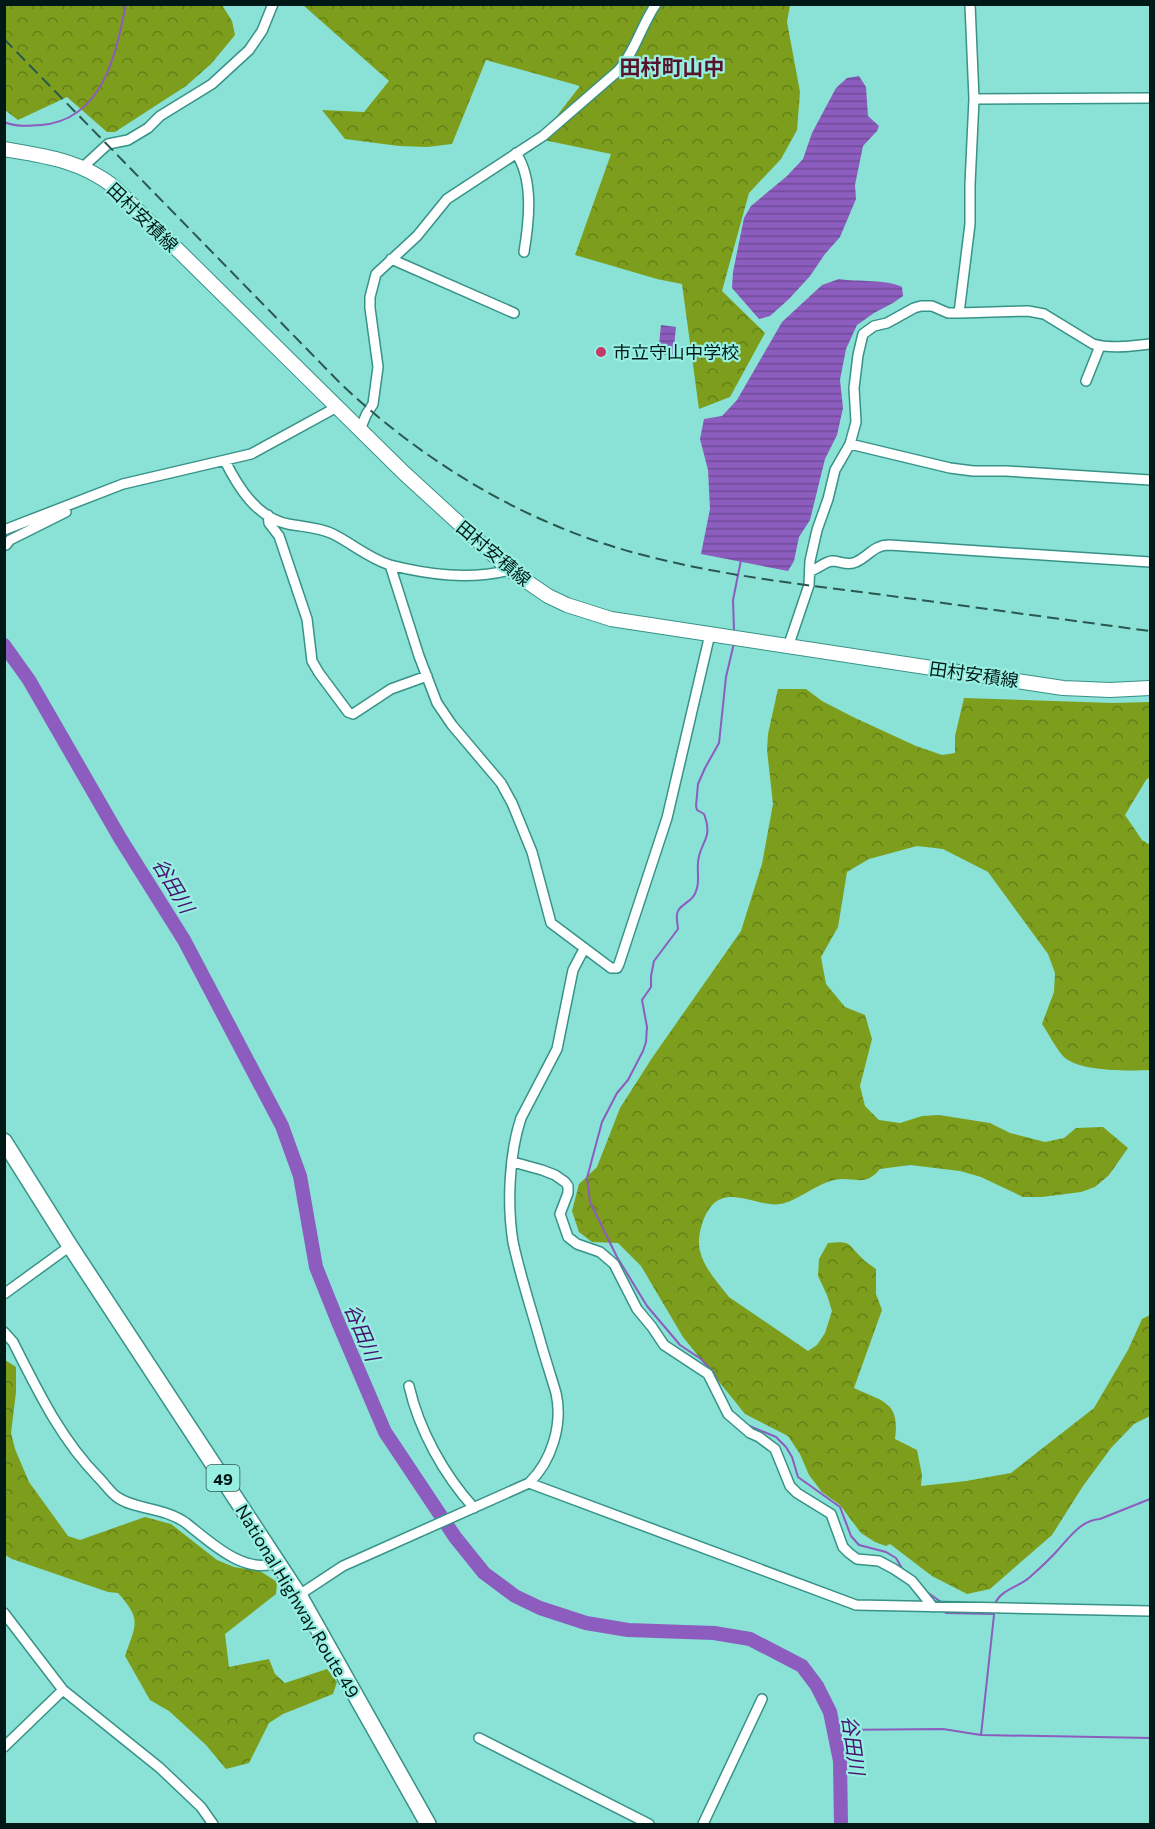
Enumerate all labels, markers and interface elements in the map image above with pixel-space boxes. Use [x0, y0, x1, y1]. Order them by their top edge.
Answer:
district label: 田村町山中 [620, 54, 725, 79]
street label: 田村安積線 [103, 178, 183, 256]
place label: 市立守山中学校 [613, 341, 739, 363]
marker: 市立守山中学校 [594, 345, 608, 359]
street label: 田村安積線 [452, 516, 536, 590]
street label: 田村安積線 [928, 657, 1020, 691]
water label: 谷田川 [148, 853, 201, 919]
water label: 谷田川 [340, 1300, 387, 1366]
road number: 49 [206, 1465, 240, 1491]
street label: National Highway Route 49 [231, 1500, 365, 1702]
water label: 谷田川 [838, 1714, 870, 1778]

